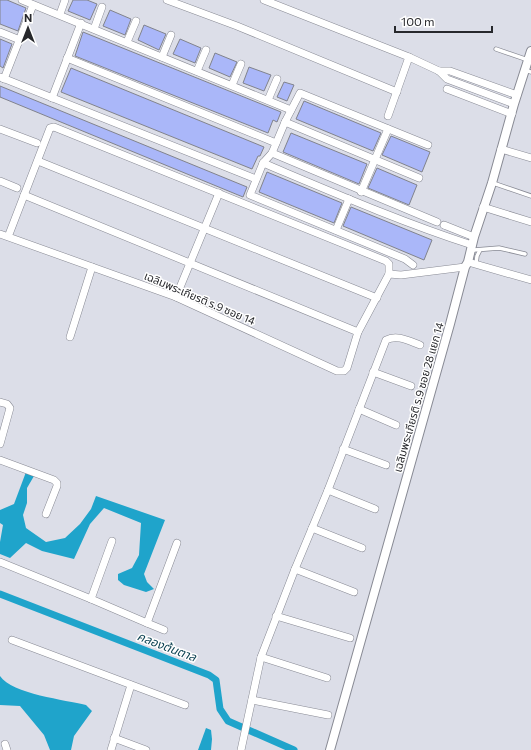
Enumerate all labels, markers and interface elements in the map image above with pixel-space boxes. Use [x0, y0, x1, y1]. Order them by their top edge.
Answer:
north arrow [8, 8, 48, 48]
scale bar [395, 8, 492, 34]
text: N [24, 11, 32, 24]
text: 100 m [401, 14, 435, 28]
street label: เฉลิมพระเกียรติ ร.9 ซอย 14 [143, 269, 258, 327]
street label: เฉลิมพระเกียรติ ร.9 ซอย 28 แยก 14 [390, 320, 446, 473]
water label: คลองต้นตาล [136, 628, 199, 664]

